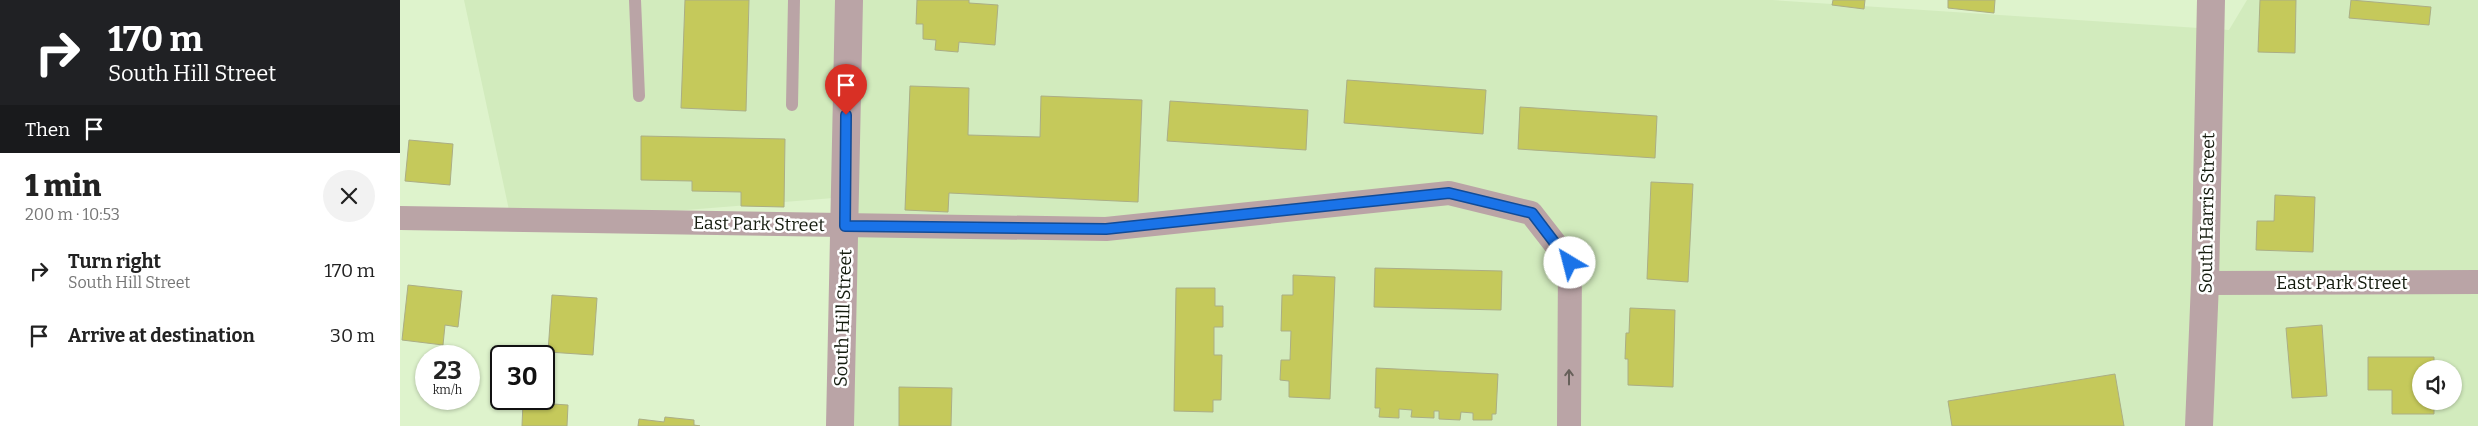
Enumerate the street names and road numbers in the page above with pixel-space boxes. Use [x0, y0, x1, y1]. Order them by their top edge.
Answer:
street label: South Harris Street [2195, 132, 2219, 294]
street label: East Park Street [693, 212, 826, 236]
street label: South Hill Street [830, 248, 856, 387]
street label: East Park Street [2276, 272, 2408, 294]

